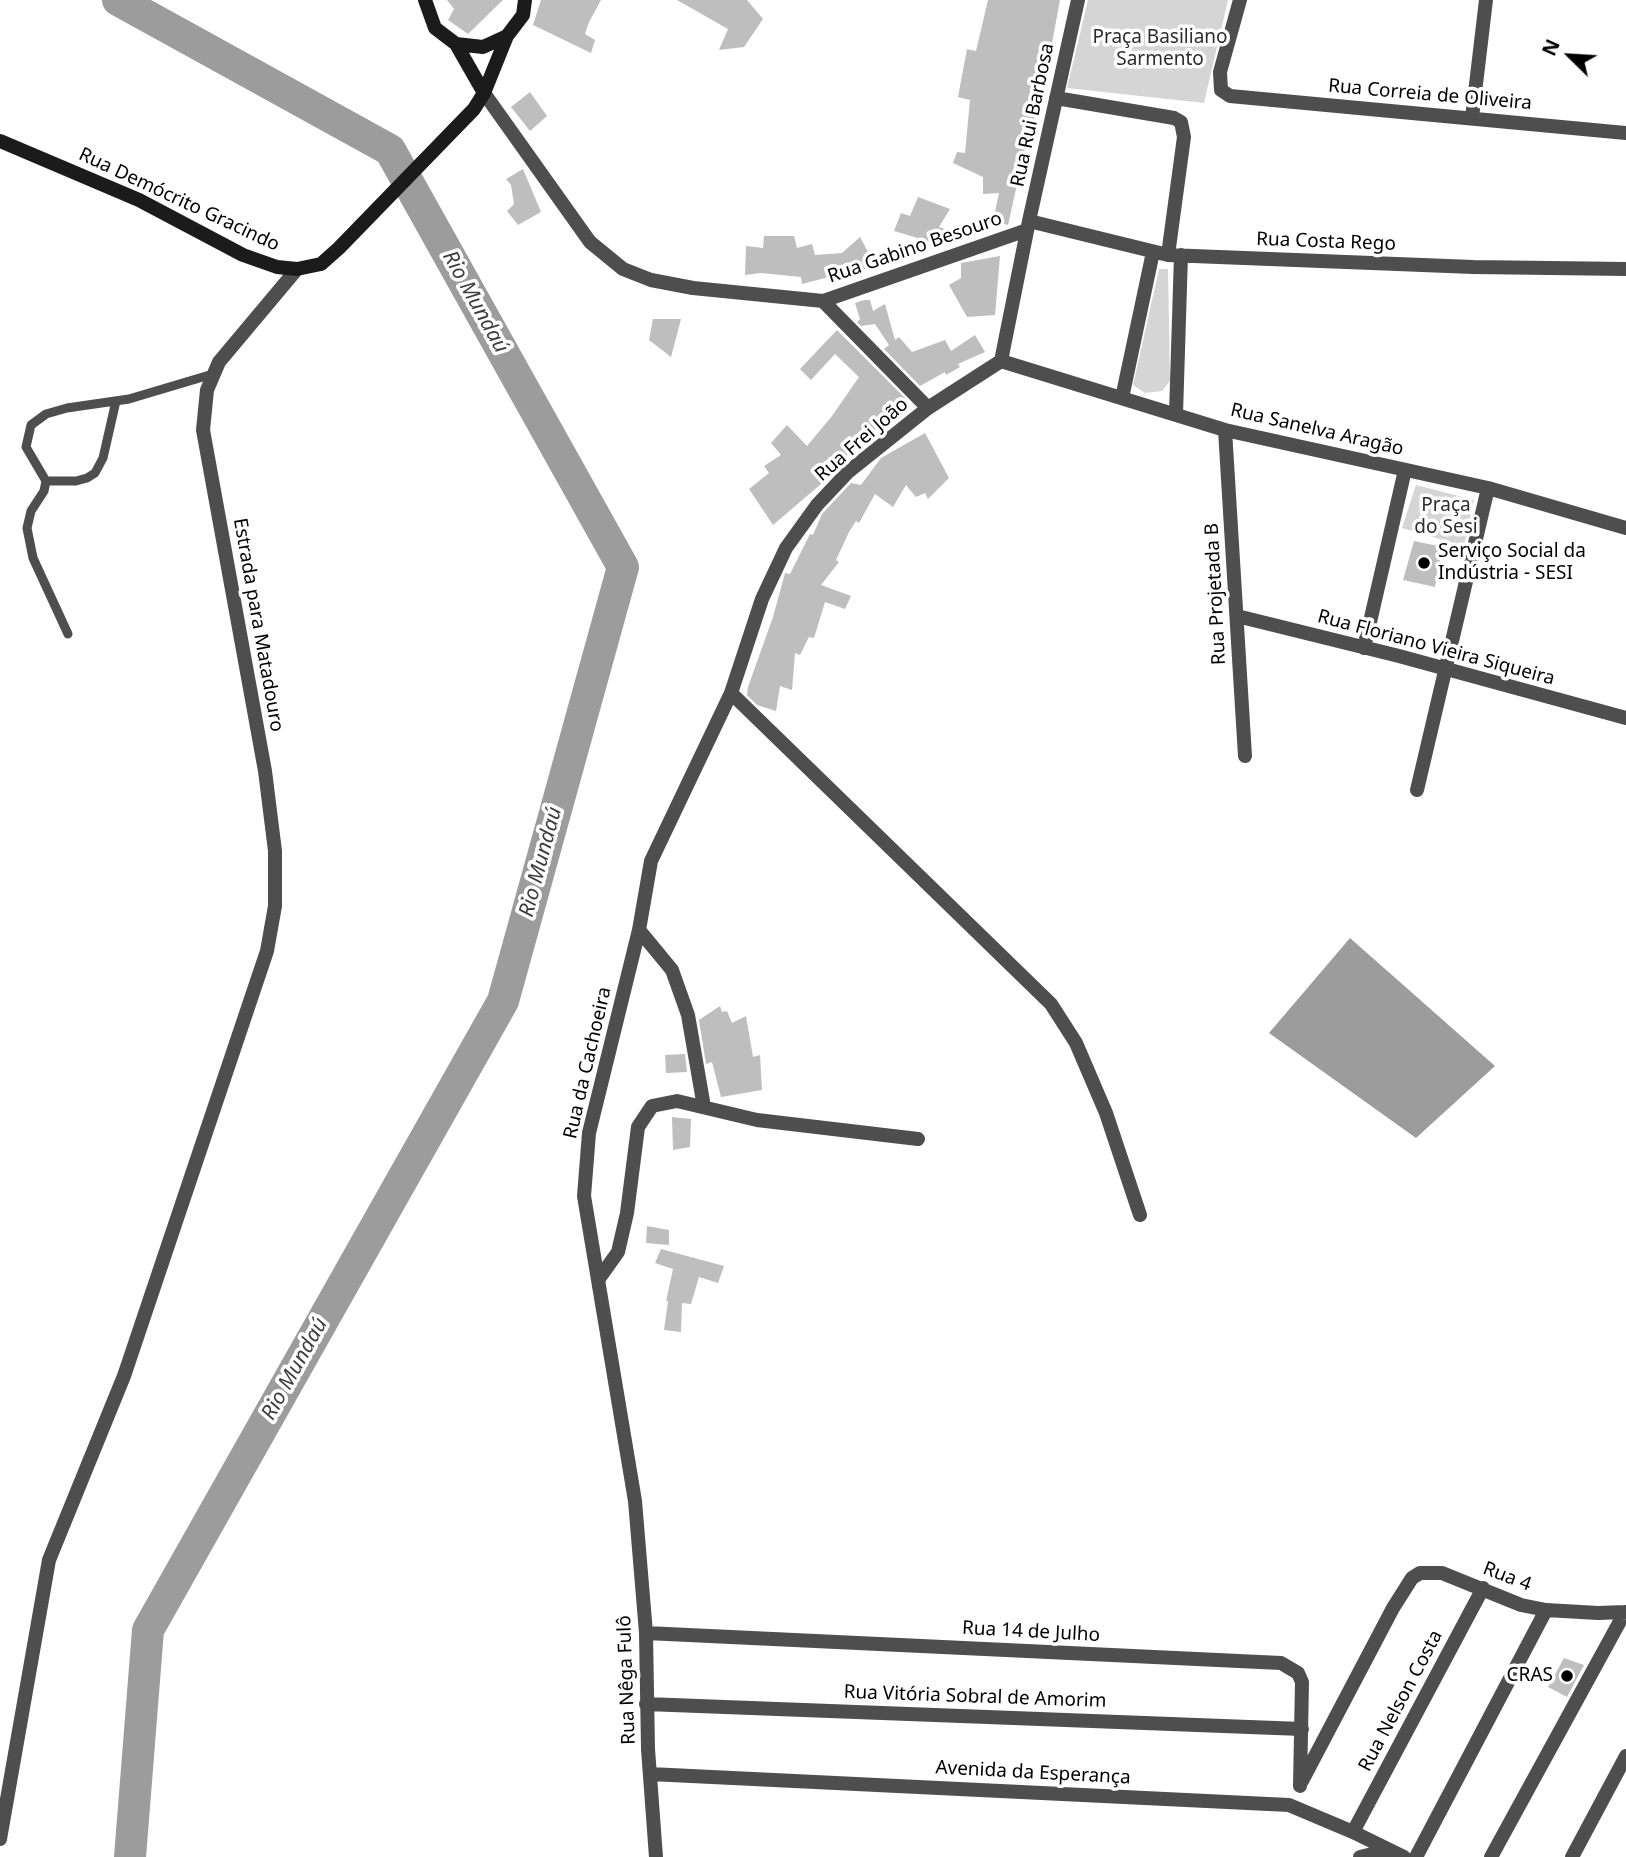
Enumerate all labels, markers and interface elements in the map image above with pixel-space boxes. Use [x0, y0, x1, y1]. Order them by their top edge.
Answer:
north arrow [1535, 21, 1605, 91]
park label: Praça Basiliano Sarmento [1092, 27, 1228, 71]
text: N [1536, 35, 1566, 60]
street label: Rua Rui Barbosa [1007, 41, 1059, 189]
street label: Rua Correia de Oliveira [1327, 75, 1533, 115]
street label: Rua Demócrito Gracindo [75, 143, 283, 257]
street label: Rua Gabino Besouro [825, 207, 1005, 289]
street label: Rua Costa Rego [1256, 228, 1396, 256]
water label: Rio Mundaú [437, 246, 513, 358]
street label: Rua Frei João [811, 393, 913, 487]
street label: Rua Sanelva Aragão [1228, 399, 1406, 461]
park label: Praça do Sesi [1414, 495, 1478, 539]
street label: Estrada para Matadouro [228, 516, 288, 734]
street label: Rua Projetada B [1201, 522, 1231, 666]
place label: Serviço Social da Indústria - SESI [1438, 541, 1586, 585]
marker: Serviço Social da Indústria - SESI [1416, 555, 1432, 571]
street label: Rua Floriano Vieira Siqueira [1315, 605, 1557, 691]
water label: Rio Mundaú [514, 804, 568, 920]
street label: Rua da Cachoeira [559, 985, 617, 1141]
water label: Rio Mundaú [257, 1313, 333, 1425]
street label: Rua 4 [1480, 1557, 1534, 1597]
street label: Rua Nêga Fulô [613, 1615, 641, 1745]
street label: Rua 14 de Julho [961, 1617, 1101, 1647]
street label: Rua Nelson Costa [1354, 1627, 1448, 1775]
place label: CRAS [1507, 1665, 1553, 1687]
marker: CRAS [1559, 1668, 1575, 1684]
street label: Rua Vitória Sobral de Amorim [843, 1681, 1107, 1713]
street label: Avenida da Esperança [935, 1757, 1131, 1789]

